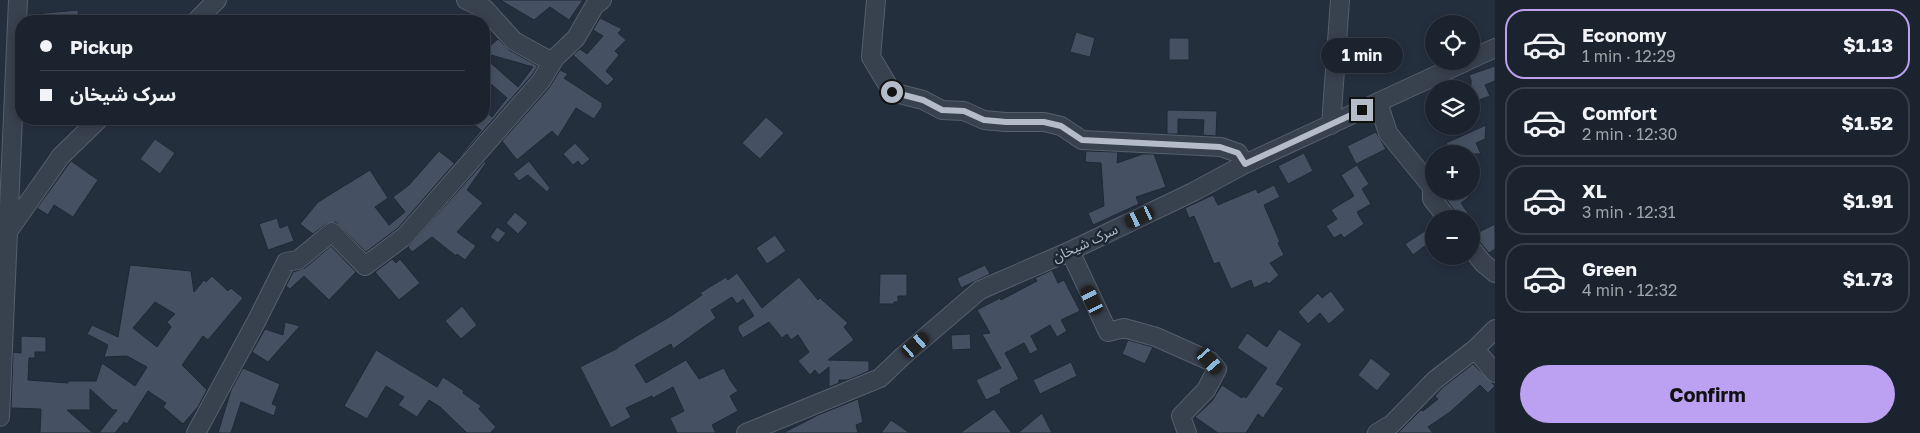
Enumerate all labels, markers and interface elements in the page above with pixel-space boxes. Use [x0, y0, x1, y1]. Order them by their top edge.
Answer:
map controls [1425, 15, 1480, 265]
button: locate [1425, 15, 1480, 70]
icon: car [1522, 22, 1567, 67]
text: Economy [1582, 23, 1667, 46]
text: $1.13 [1843, 33, 1893, 56]
text: Pickup [70, 35, 133, 58]
callout: 1 min [1321, 38, 1403, 72]
text: 1 min [1342, 45, 1382, 65]
text: 1 min · 12:29 [1582, 46, 1676, 66]
button: layers [1425, 80, 1480, 135]
route start [881, 81, 903, 103]
text: سرک شیخان [70, 82, 176, 105]
route end [1351, 99, 1373, 121]
icon: car [1522, 100, 1567, 145]
text: Comfort [1582, 101, 1657, 124]
text: $1.52 [1841, 111, 1893, 134]
text: 2 min · 12:30 [1582, 124, 1678, 144]
button: + [1425, 145, 1480, 200]
icon: car [1522, 178, 1567, 223]
text: XL [1582, 179, 1607, 202]
text: $1.91 [1843, 189, 1893, 212]
text: 3 min · 12:31 [1582, 202, 1675, 222]
car [1123, 204, 1156, 230]
button: − [1425, 210, 1480, 265]
street label: سرک شیخان [1049, 220, 1121, 266]
icon: car [1522, 256, 1567, 301]
text: Green [1582, 257, 1637, 280]
text: $1.73 [1842, 267, 1893, 290]
text: 4 min · 12:32 [1582, 280, 1677, 300]
car [1078, 283, 1105, 317]
car [899, 329, 932, 361]
car [1194, 345, 1225, 377]
button: Confirm [1520, 365, 1895, 423]

